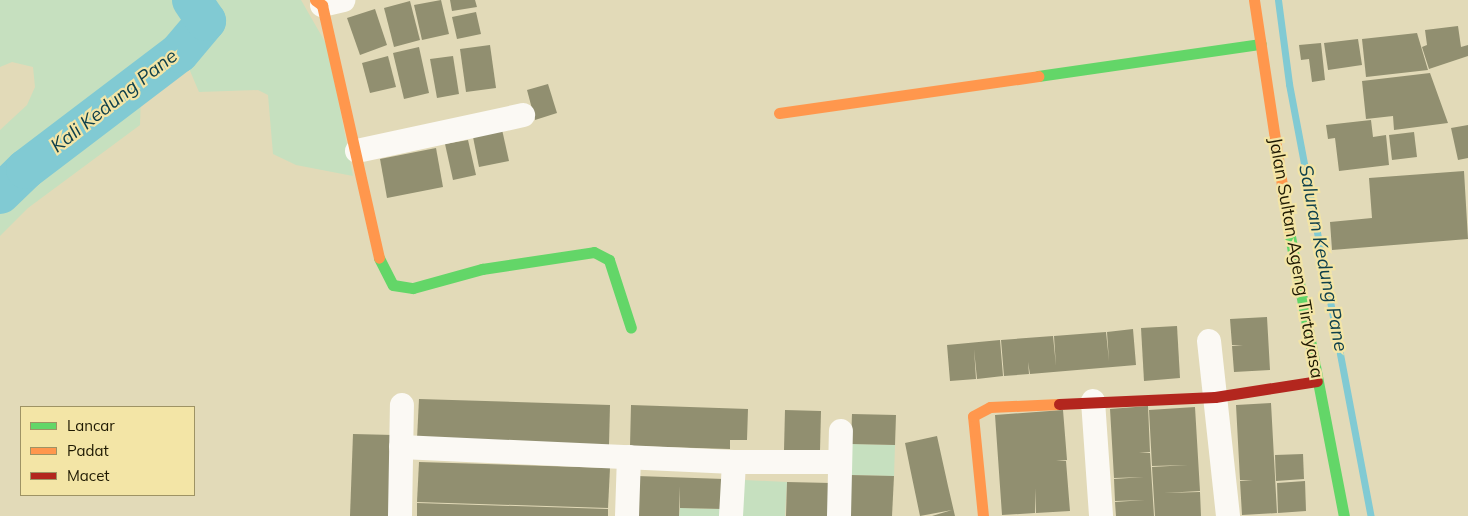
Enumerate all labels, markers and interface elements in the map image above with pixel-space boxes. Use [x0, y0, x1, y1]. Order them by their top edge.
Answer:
water label: Kali Kedung Pane [46, 45, 182, 157]
street label: Jalan Sultan Ageng Tirtayasa [1264, 136, 1328, 380]
water label: Saluran Kedung Pane [1294, 163, 1352, 353]
legend [20, 406, 195, 496]
text: Lancar [67, 416, 115, 435]
text: Padat [67, 441, 109, 460]
text: Macet [67, 466, 110, 485]

